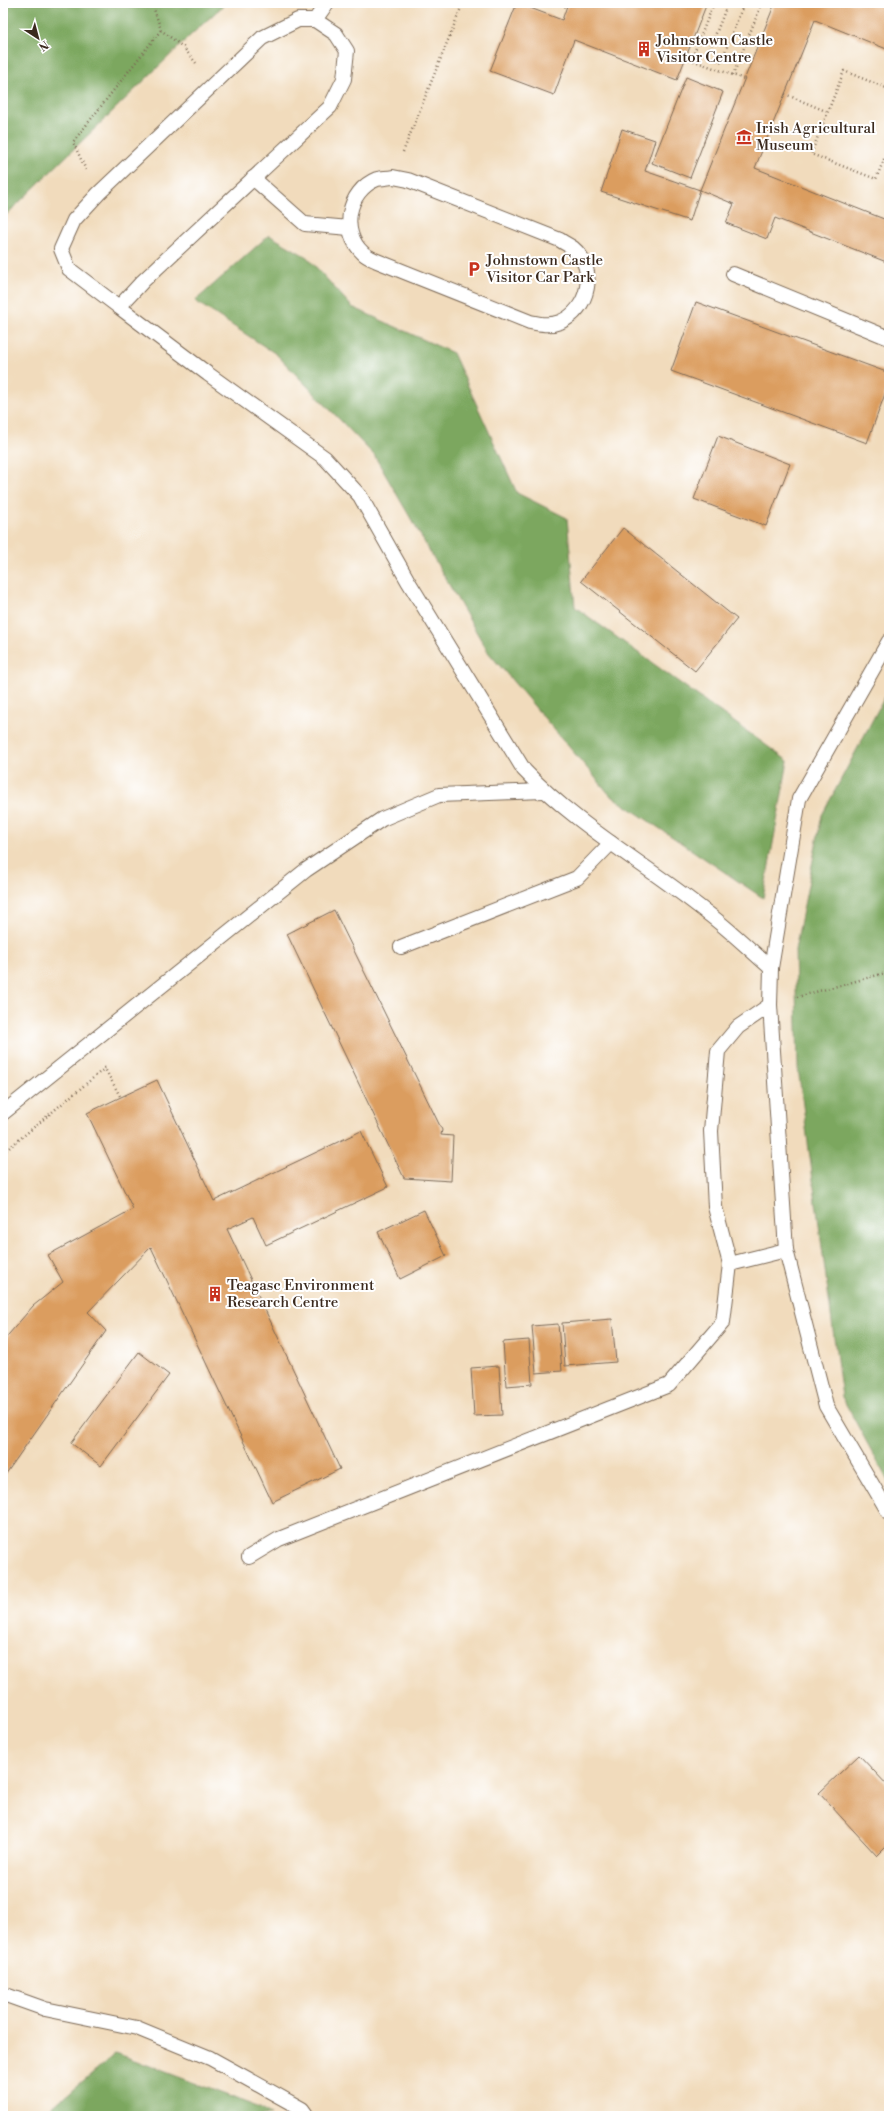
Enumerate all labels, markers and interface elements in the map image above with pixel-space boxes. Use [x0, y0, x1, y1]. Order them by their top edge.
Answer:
north arrow [18, 18, 58, 58]
place label: Johnstown Castle Visitor Centre [655, 31, 773, 67]
text: N [35, 37, 51, 54]
building icon: Johnstown Castle Visitor Centre [635, 40, 653, 58]
place label: Irish Agricultural Museum [756, 119, 876, 155]
museum icon: Irish Agricultural Museum [735, 128, 753, 146]
place label: Johnstown Castle Visitor Car Park [485, 251, 603, 287]
parking icon: Johnstown Castle Visitor Car Park [465, 260, 483, 278]
place label: Teagasc Environment Research Centre [227, 1276, 375, 1312]
building icon: Teagasc Environment Research Centre [206, 1285, 224, 1303]

